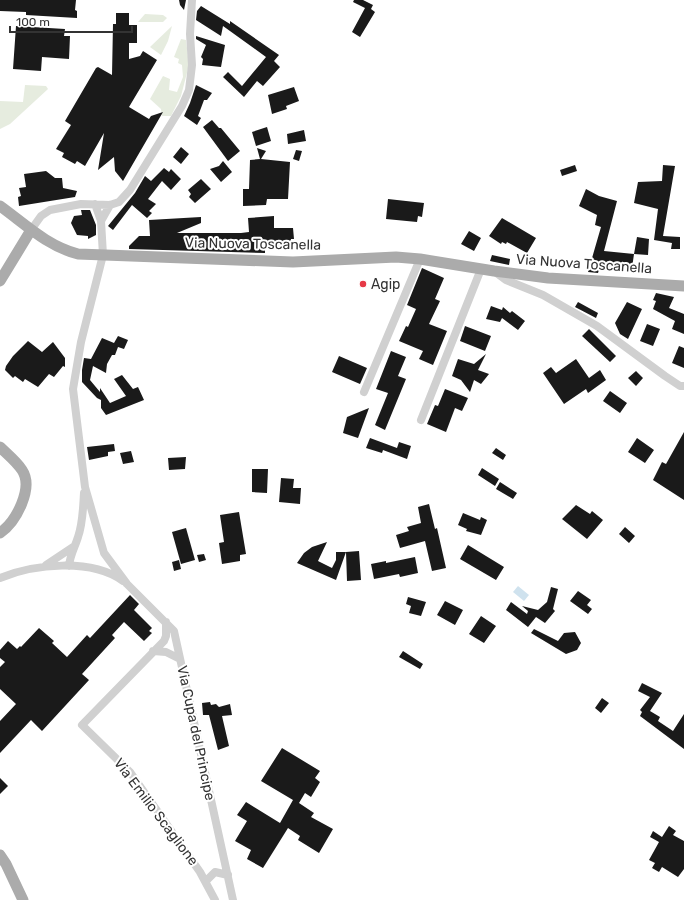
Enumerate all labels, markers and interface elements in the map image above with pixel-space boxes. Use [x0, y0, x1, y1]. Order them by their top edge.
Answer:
scale bar [10, 8, 132, 34]
text: 100 m [16, 15, 50, 29]
street label: Via Nuova Toscanella [185, 234, 321, 254]
street label: Via Nuova Toscanella [516, 251, 652, 277]
place label: Agip [371, 276, 400, 293]
marker: Agip [358, 279, 368, 289]
street label: Via Cupa del Principe [173, 664, 219, 802]
street label: Via Emilio Scaglione [110, 755, 202, 869]

